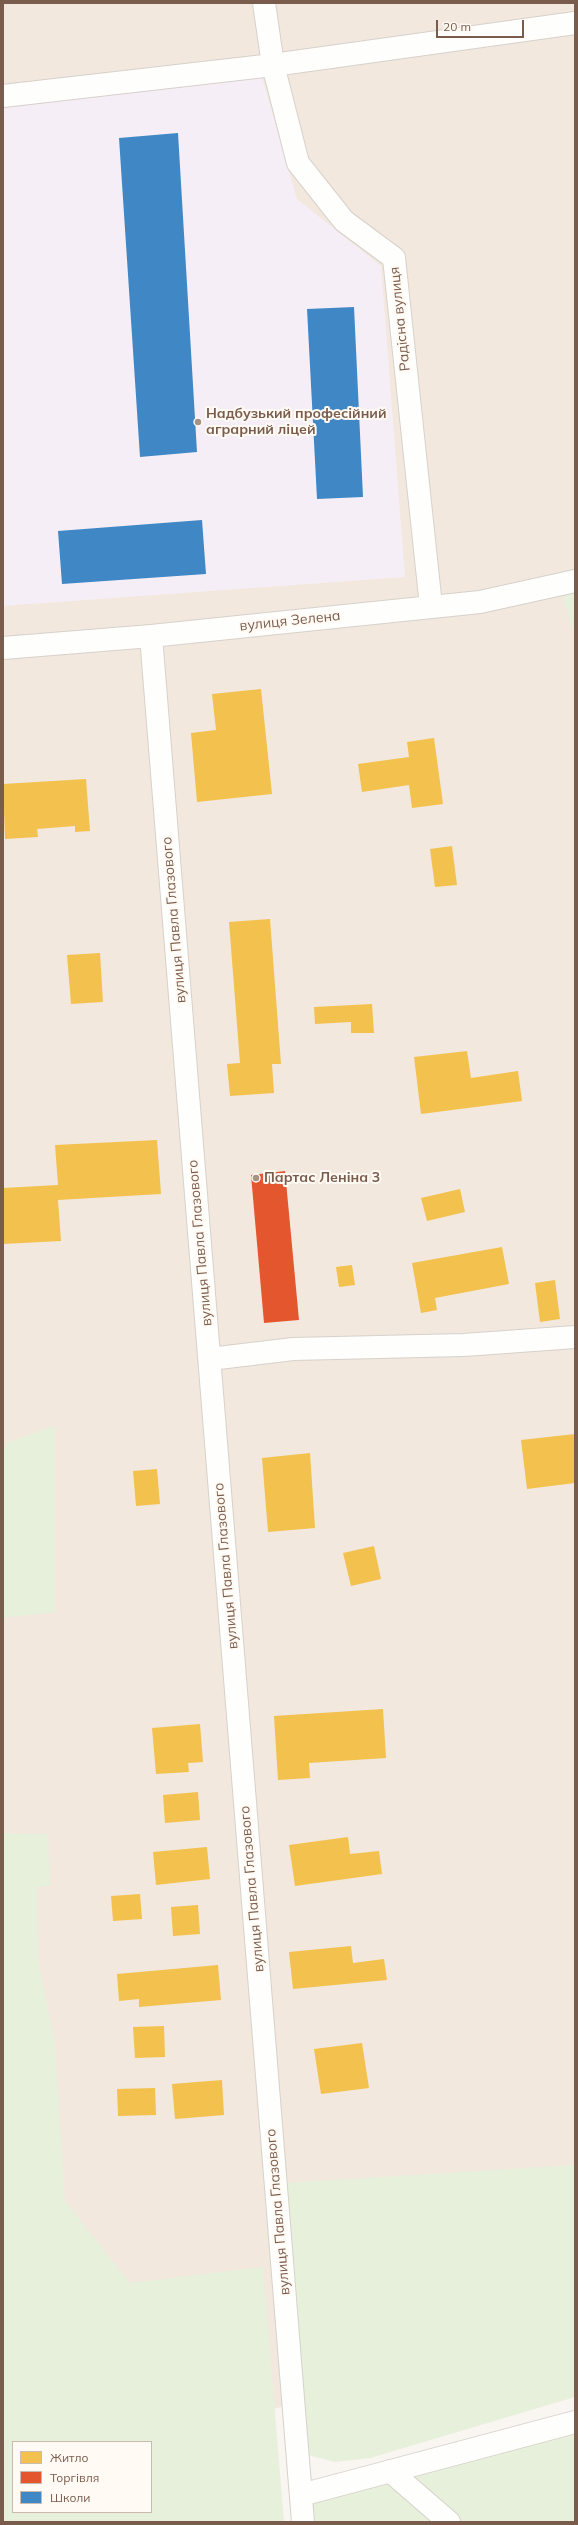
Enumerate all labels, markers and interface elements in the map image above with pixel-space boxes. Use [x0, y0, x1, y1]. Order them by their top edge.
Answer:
scale bar [438, 12, 526, 38]
text: 20 m [443, 19, 471, 34]
street label: Радісна вулиця [386, 266, 414, 372]
place label: Надбузький професійний аграрний ліцей [206, 406, 387, 438]
marker: Надбузький професійний аграрний ліцей [193, 417, 203, 427]
street label: вулиця Зелена [239, 607, 341, 635]
street label: вулиця Павла Глазового [158, 836, 190, 1004]
street label: вулиця Павла Глазового [184, 1159, 216, 1327]
place label: Партас Леніна 3 [264, 1170, 380, 1186]
marker: Партас Леніна 3 [251, 1173, 261, 1183]
street label: вулиця Павла Глазового [210, 1482, 242, 1650]
street label: вулиця Павла Глазового [236, 1805, 268, 1973]
street label: вулиця Павла Глазового [262, 2128, 294, 2296]
legend [12, 2441, 152, 2513]
text: Житло [50, 2450, 89, 2465]
text: Торгівля [50, 2470, 99, 2485]
text: Школи [50, 2490, 90, 2505]

